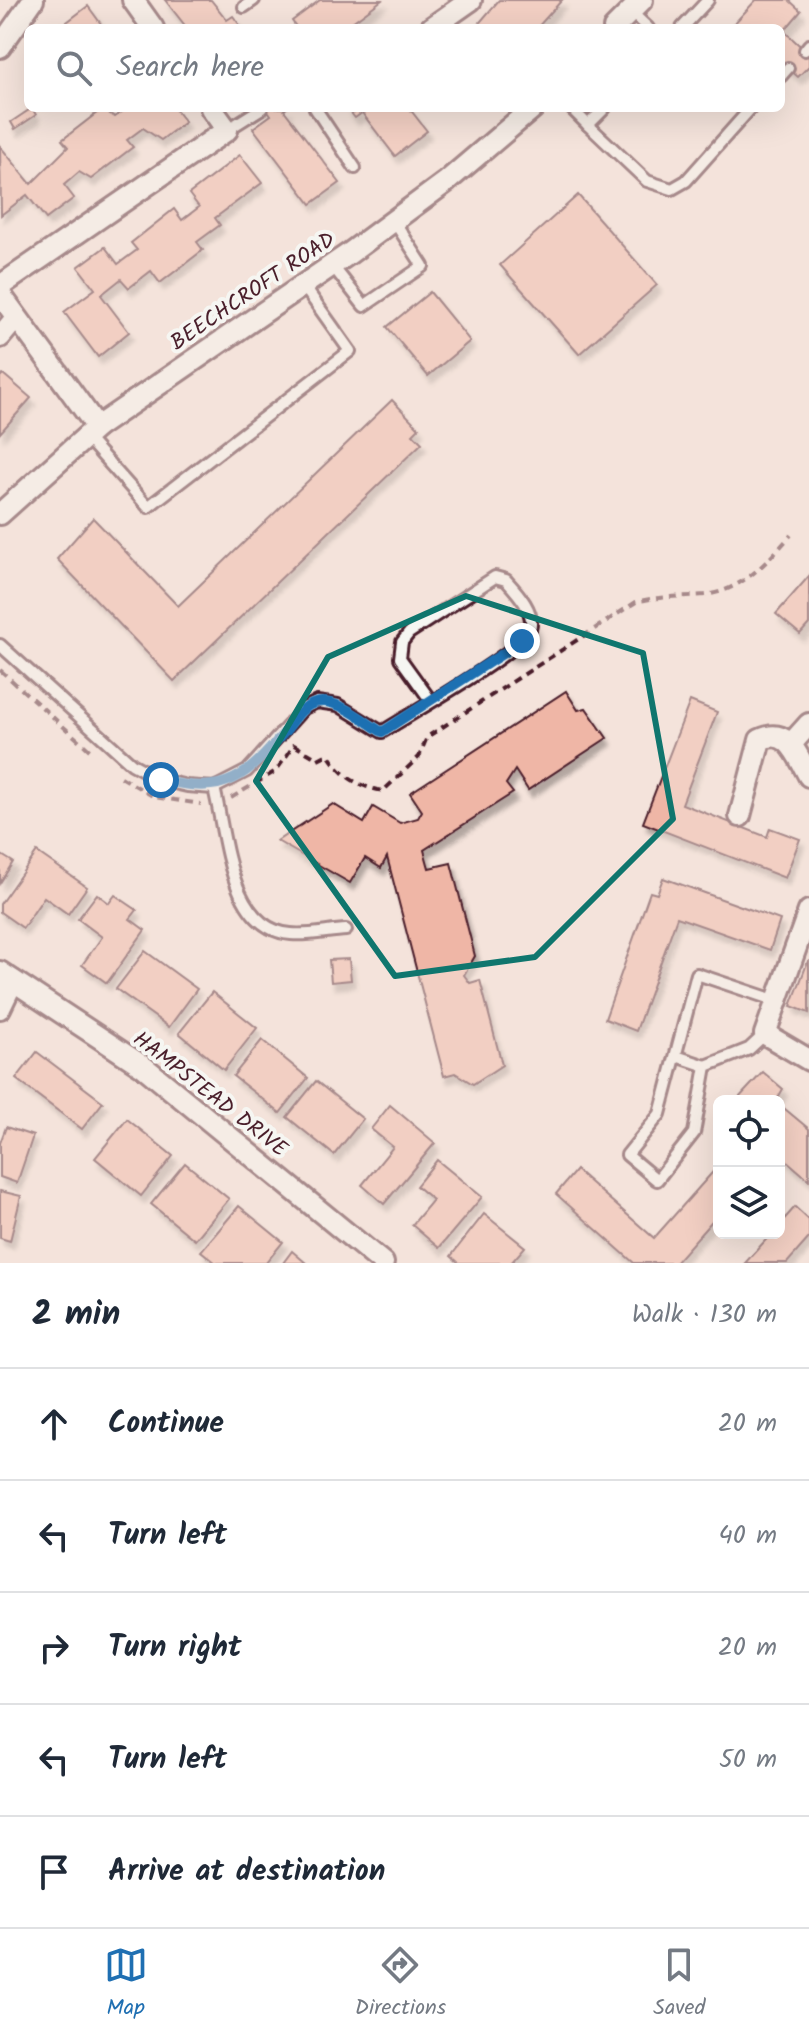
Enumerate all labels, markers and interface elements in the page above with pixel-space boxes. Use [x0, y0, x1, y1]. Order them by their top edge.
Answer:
search box [24, 24, 785, 112]
text: Search here [116, 44, 264, 92]
icon: search [52, 46, 96, 90]
street label: BEECHCROFT ROAD [164, 224, 343, 361]
route end [504, 623, 540, 659]
route start [143, 762, 179, 798]
street label: HAMPSTEAD DRIVE [124, 1023, 295, 1167]
map controls [713, 1095, 785, 1239]
button: locate [713, 1095, 785, 1167]
button: layers [713, 1167, 785, 1239]
text: 2 min [32, 1288, 120, 1342]
text: Walk · 130 m [632, 1294, 777, 1336]
text: Continue [108, 1400, 224, 1448]
icon: ahead [32, 1402, 76, 1446]
text: 20 m [718, 1403, 777, 1445]
text: Turn left [108, 1512, 227, 1560]
icon: left [32, 1514, 76, 1558]
text: 40 m [719, 1515, 777, 1557]
text: Turn right [108, 1624, 241, 1672]
icon: right [32, 1626, 76, 1670]
text: 20 m [718, 1627, 777, 1669]
text: Turn left [108, 1736, 227, 1784]
icon: left [32, 1738, 76, 1782]
text: 50 m [719, 1739, 777, 1781]
text: Arrive at destination [108, 1848, 385, 1896]
icon: arrive [32, 1850, 76, 1894]
tab: Map [104, 1943, 148, 2026]
tab: Directions [355, 1943, 446, 2026]
tab: Saved [653, 1943, 705, 2026]

